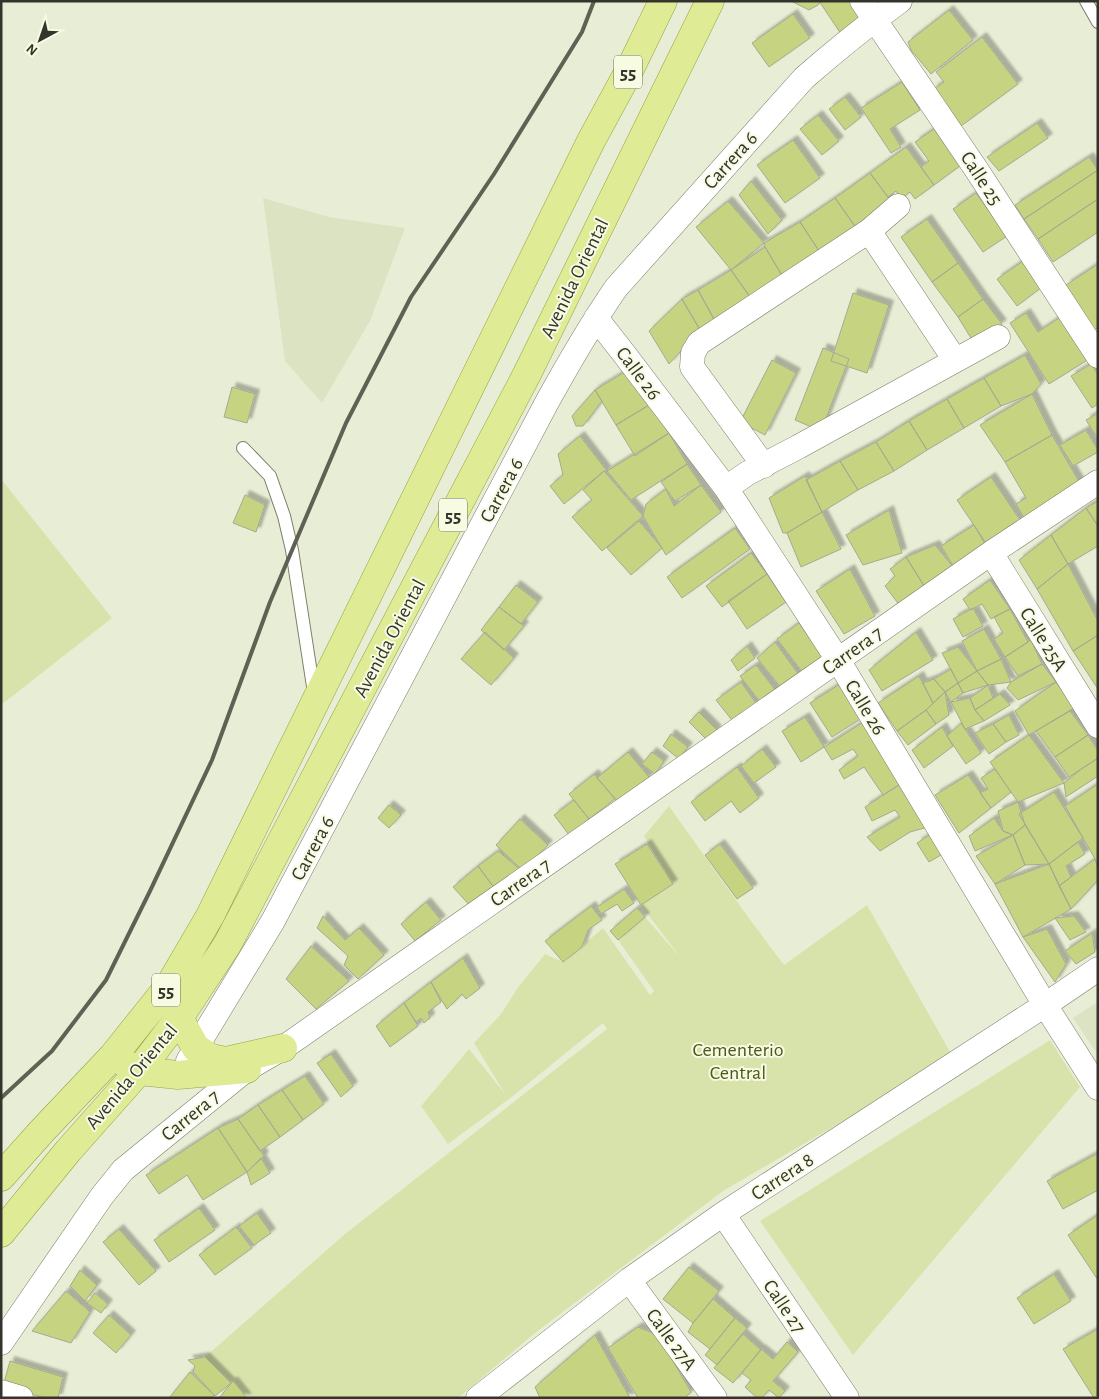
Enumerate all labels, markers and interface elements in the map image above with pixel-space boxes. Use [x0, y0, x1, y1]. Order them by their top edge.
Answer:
north arrow [15, 15, 65, 65]
text: N [24, 41, 41, 58]
road number: 55 [614, 56, 642, 88]
street label: Carrera 6 [700, 128, 762, 193]
street label: Calle 25 [957, 148, 1006, 209]
street label: Avenida Oriental [537, 215, 613, 342]
street label: Calle 26 [612, 343, 664, 404]
street label: Carrera 6 [477, 455, 527, 526]
road number: 55 [439, 498, 467, 532]
street label: Avenida Oriental [350, 576, 429, 701]
street label: Calle 25A [1016, 604, 1071, 675]
street label: Carrera 7 [819, 623, 886, 679]
street label: Calle 26 [841, 676, 889, 739]
street label: Carrera 6 [288, 813, 338, 884]
street label: Carrera 7 [487, 855, 554, 911]
road number: 55 [152, 974, 180, 1006]
street label: Avenida Oriental [82, 1020, 181, 1133]
park label: Cementerio Central [692, 1040, 784, 1083]
street label: Carrera 7 [158, 1086, 224, 1145]
street label: Carrera 8 [748, 1149, 817, 1204]
street label: Calle 27 [759, 1276, 809, 1337]
street label: Calle 27A [642, 1305, 700, 1375]

